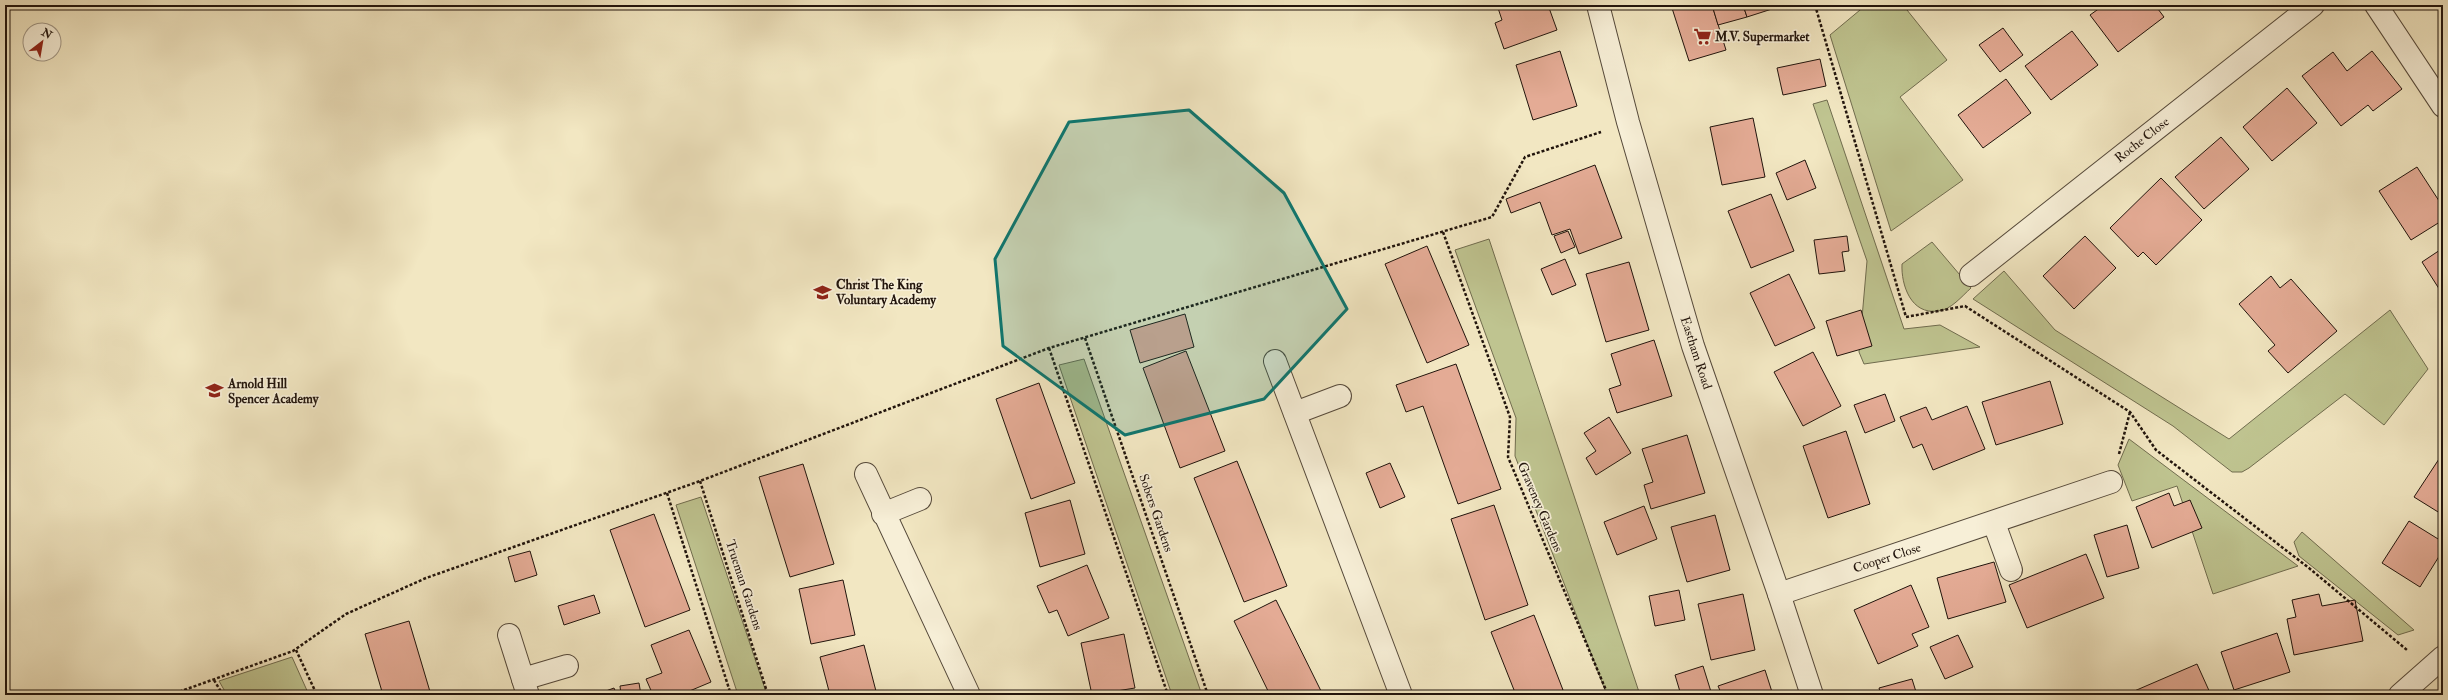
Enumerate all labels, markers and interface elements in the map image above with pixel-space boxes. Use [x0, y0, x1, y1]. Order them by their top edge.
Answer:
north arrow [22, 22, 62, 62]
text: N [38, 25, 55, 43]
supermarket icon: M.V. Supermarket [1692, 27, 1712, 47]
place label: M.V. Supermarket [1714, 29, 1810, 46]
street label: Roche Close [2112, 113, 2173, 166]
place label: Christ The King Voluntary Academy [835, 277, 937, 309]
school or university icon: Christ The King Voluntary Academy [813, 282, 833, 302]
street label: Eastham Road [1677, 315, 1715, 392]
place label: Arnold Hill Spencer Academy [227, 376, 320, 408]
school or university icon: Arnold Hill Spencer Academy [205, 381, 225, 401]
street label: Graveney Gardens [1513, 459, 1566, 555]
street label: Sobers Gardens [1135, 472, 1177, 555]
street label: Trueman Gardens [722, 538, 766, 633]
street label: Cooper Close [1851, 539, 1924, 577]

